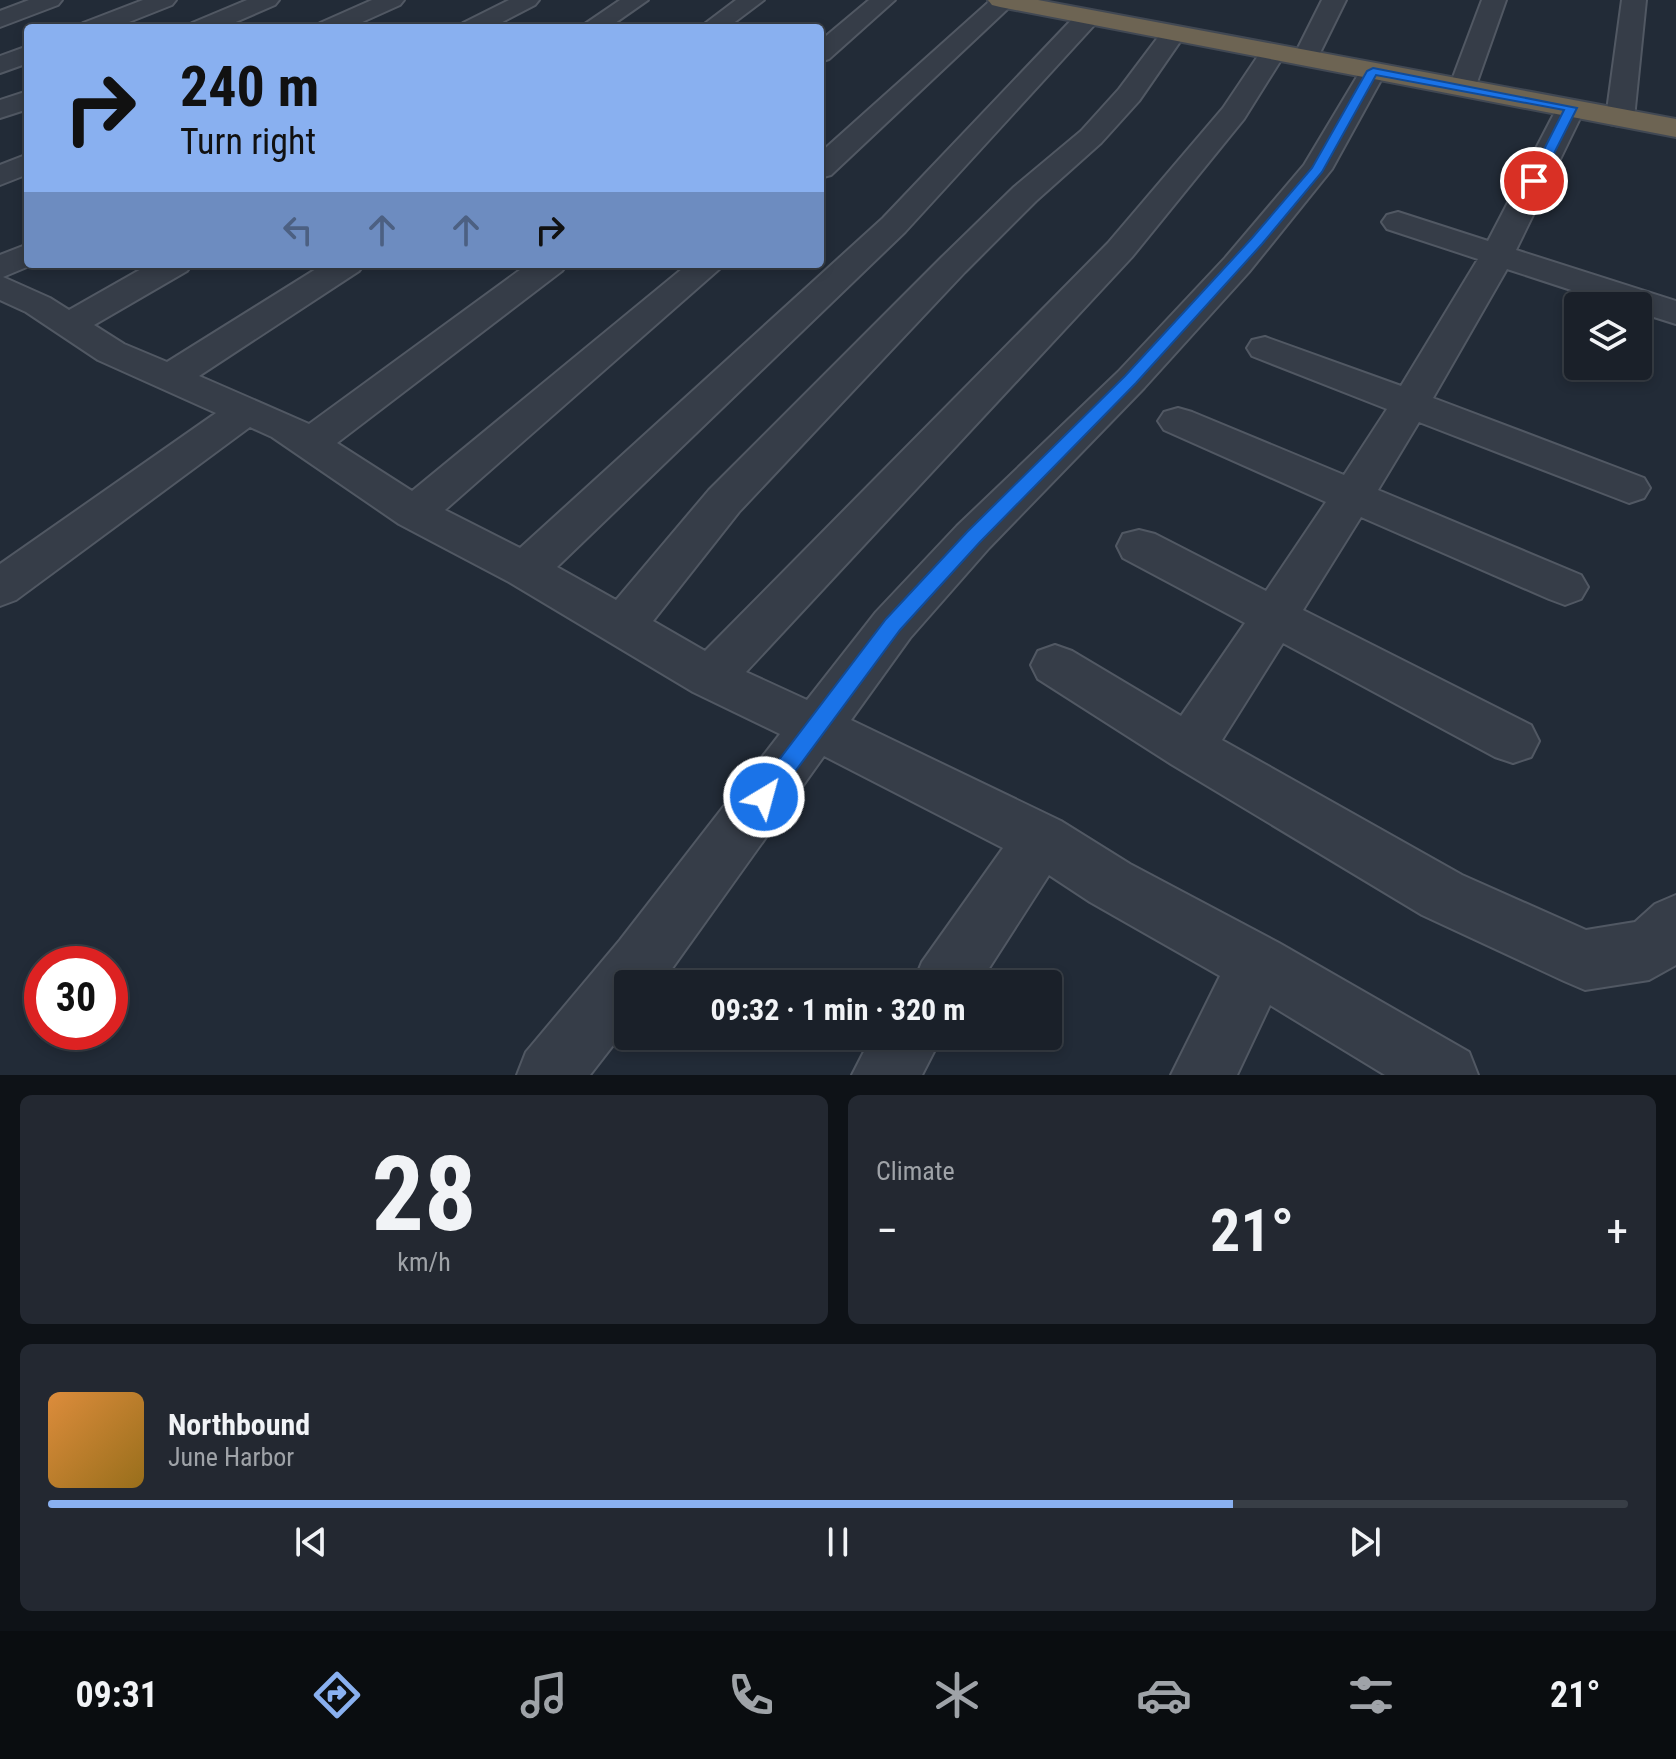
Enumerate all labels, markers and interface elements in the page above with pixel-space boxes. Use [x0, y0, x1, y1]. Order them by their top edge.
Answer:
text: 240 m [180, 54, 319, 120]
icon: right [48, 56, 152, 160]
text: Turn right [180, 121, 316, 163]
pin [1500, 147, 1568, 215]
icon: arrive [1512, 159, 1556, 203]
icon: left [276, 208, 320, 252]
icon: ahead [360, 208, 404, 252]
icon: ahead [444, 208, 488, 252]
icon: right [528, 208, 572, 252]
map controls [1564, 292, 1652, 380]
button: layers [1564, 292, 1652, 380]
position arrow [722, 755, 806, 839]
speed limit sign: 30 [24, 946, 128, 1050]
text: 09:32 · 1 min · 320 m [711, 992, 965, 1027]
text: 28 [371, 1134, 477, 1255]
text: Climate [876, 1156, 955, 1186]
text: 21° [1210, 1195, 1294, 1266]
text: − [876, 1205, 898, 1257]
text: + [1606, 1205, 1628, 1257]
text: km/h [397, 1247, 451, 1277]
text: Northbound [168, 1407, 310, 1442]
text: June Harbor [168, 1442, 294, 1472]
icon: previous [289, 1520, 333, 1564]
icon: pause [816, 1520, 860, 1564]
icon: next [1343, 1520, 1387, 1564]
icon: directions [309, 1667, 365, 1723]
icon: music [516, 1667, 572, 1723]
icon: phone [723, 1667, 779, 1723]
icon: climate [929, 1667, 985, 1723]
icon: car [1136, 1667, 1192, 1723]
icon: filters [1343, 1667, 1399, 1723]
text: 09:31 [75, 1674, 158, 1716]
text: 21° [1550, 1674, 1600, 1716]

